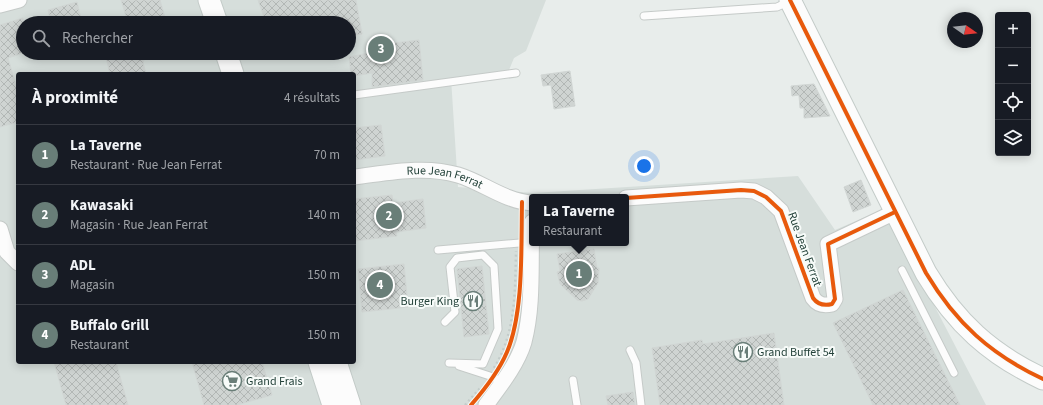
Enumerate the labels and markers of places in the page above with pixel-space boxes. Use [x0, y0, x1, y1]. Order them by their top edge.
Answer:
pin: 3 [368, 34, 394, 64]
pin: 2 [376, 201, 402, 231]
pin: 1 [566, 259, 592, 289]
pin: 4 [367, 270, 393, 300]
restaurant icon: Burger King [462, 290, 484, 312]
place label: Burger King [400, 293, 459, 310]
restaurant icon: Grand Buffet 54 [732, 341, 754, 363]
place label: Grand Buffet 54 [757, 344, 835, 361]
supermarket icon: Grand Frais [221, 370, 243, 392]
place label: Grand Frais [246, 373, 303, 390]

